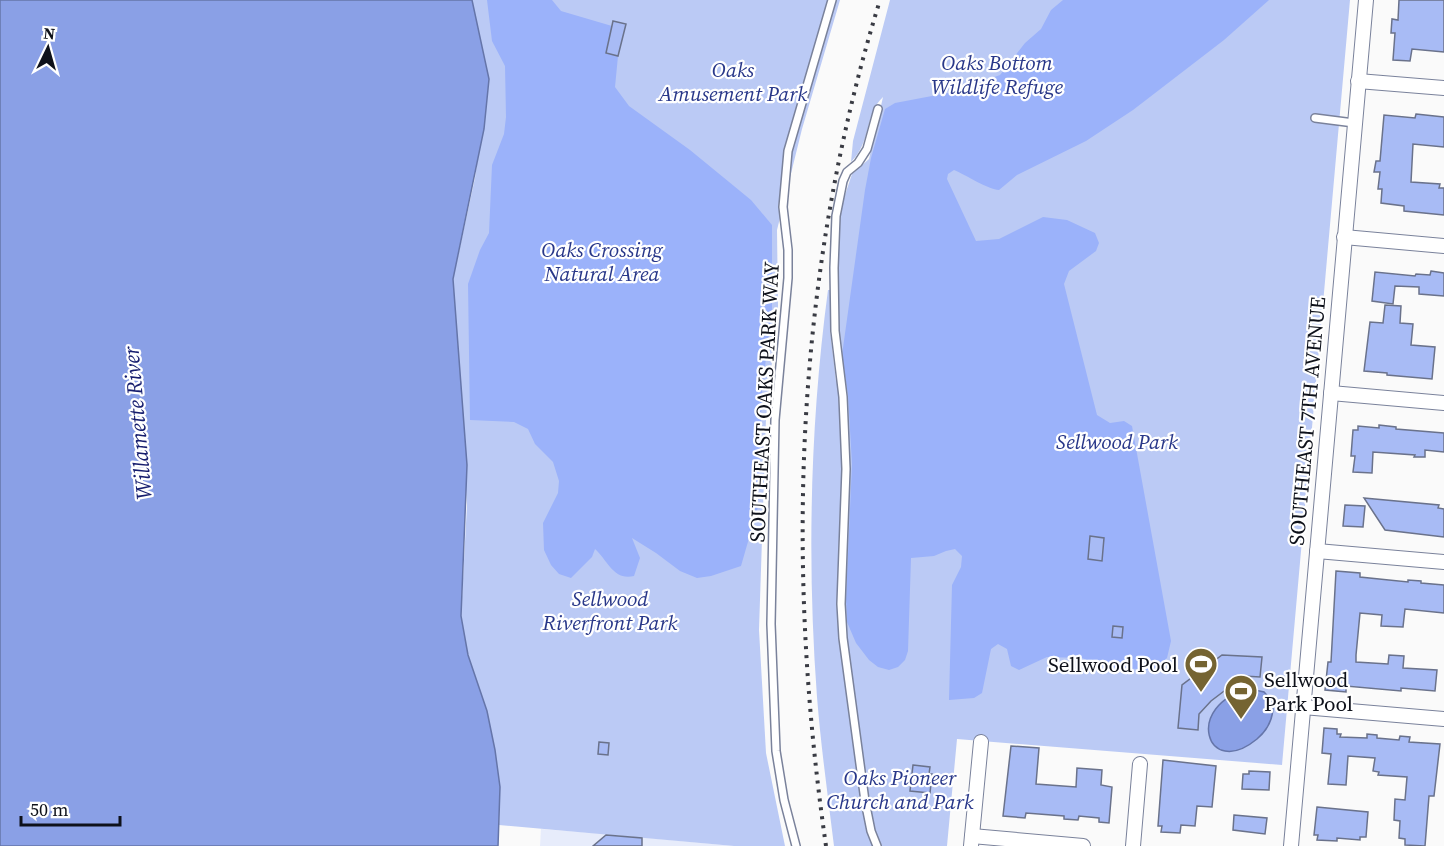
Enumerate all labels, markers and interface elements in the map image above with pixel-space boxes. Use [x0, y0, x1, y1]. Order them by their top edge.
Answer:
north arrow [18, 18, 78, 78]
text: N [43, 22, 56, 45]
park label: Oaks Bottom Wildlife Refuge [931, 48, 1063, 101]
park label: Oaks Amusement Park [658, 55, 807, 108]
park label: Oaks Crossing Natural Area [541, 235, 663, 288]
street label: SOUTHEAST OAKS PARK WAY [742, 260, 786, 543]
street label: SOUTHEAST 7TH AVENUE [1282, 295, 1332, 547]
water label: Willamette River [115, 344, 159, 501]
park label: Sellwood Park [1056, 427, 1178, 456]
park label: Sellwood Riverfront Park [542, 584, 678, 637]
sports icon: Sellwood Pool [1183, 646, 1219, 693]
place label: Sellwood Pool [1048, 650, 1178, 679]
place label: Sellwood Park Pool [1264, 665, 1353, 718]
sports icon: Sellwood Park Pool [1223, 673, 1259, 720]
park label: Oaks Pioneer Church and Park [826, 763, 974, 816]
scale bar [21, 789, 120, 827]
text: 50 m [30, 797, 68, 822]

